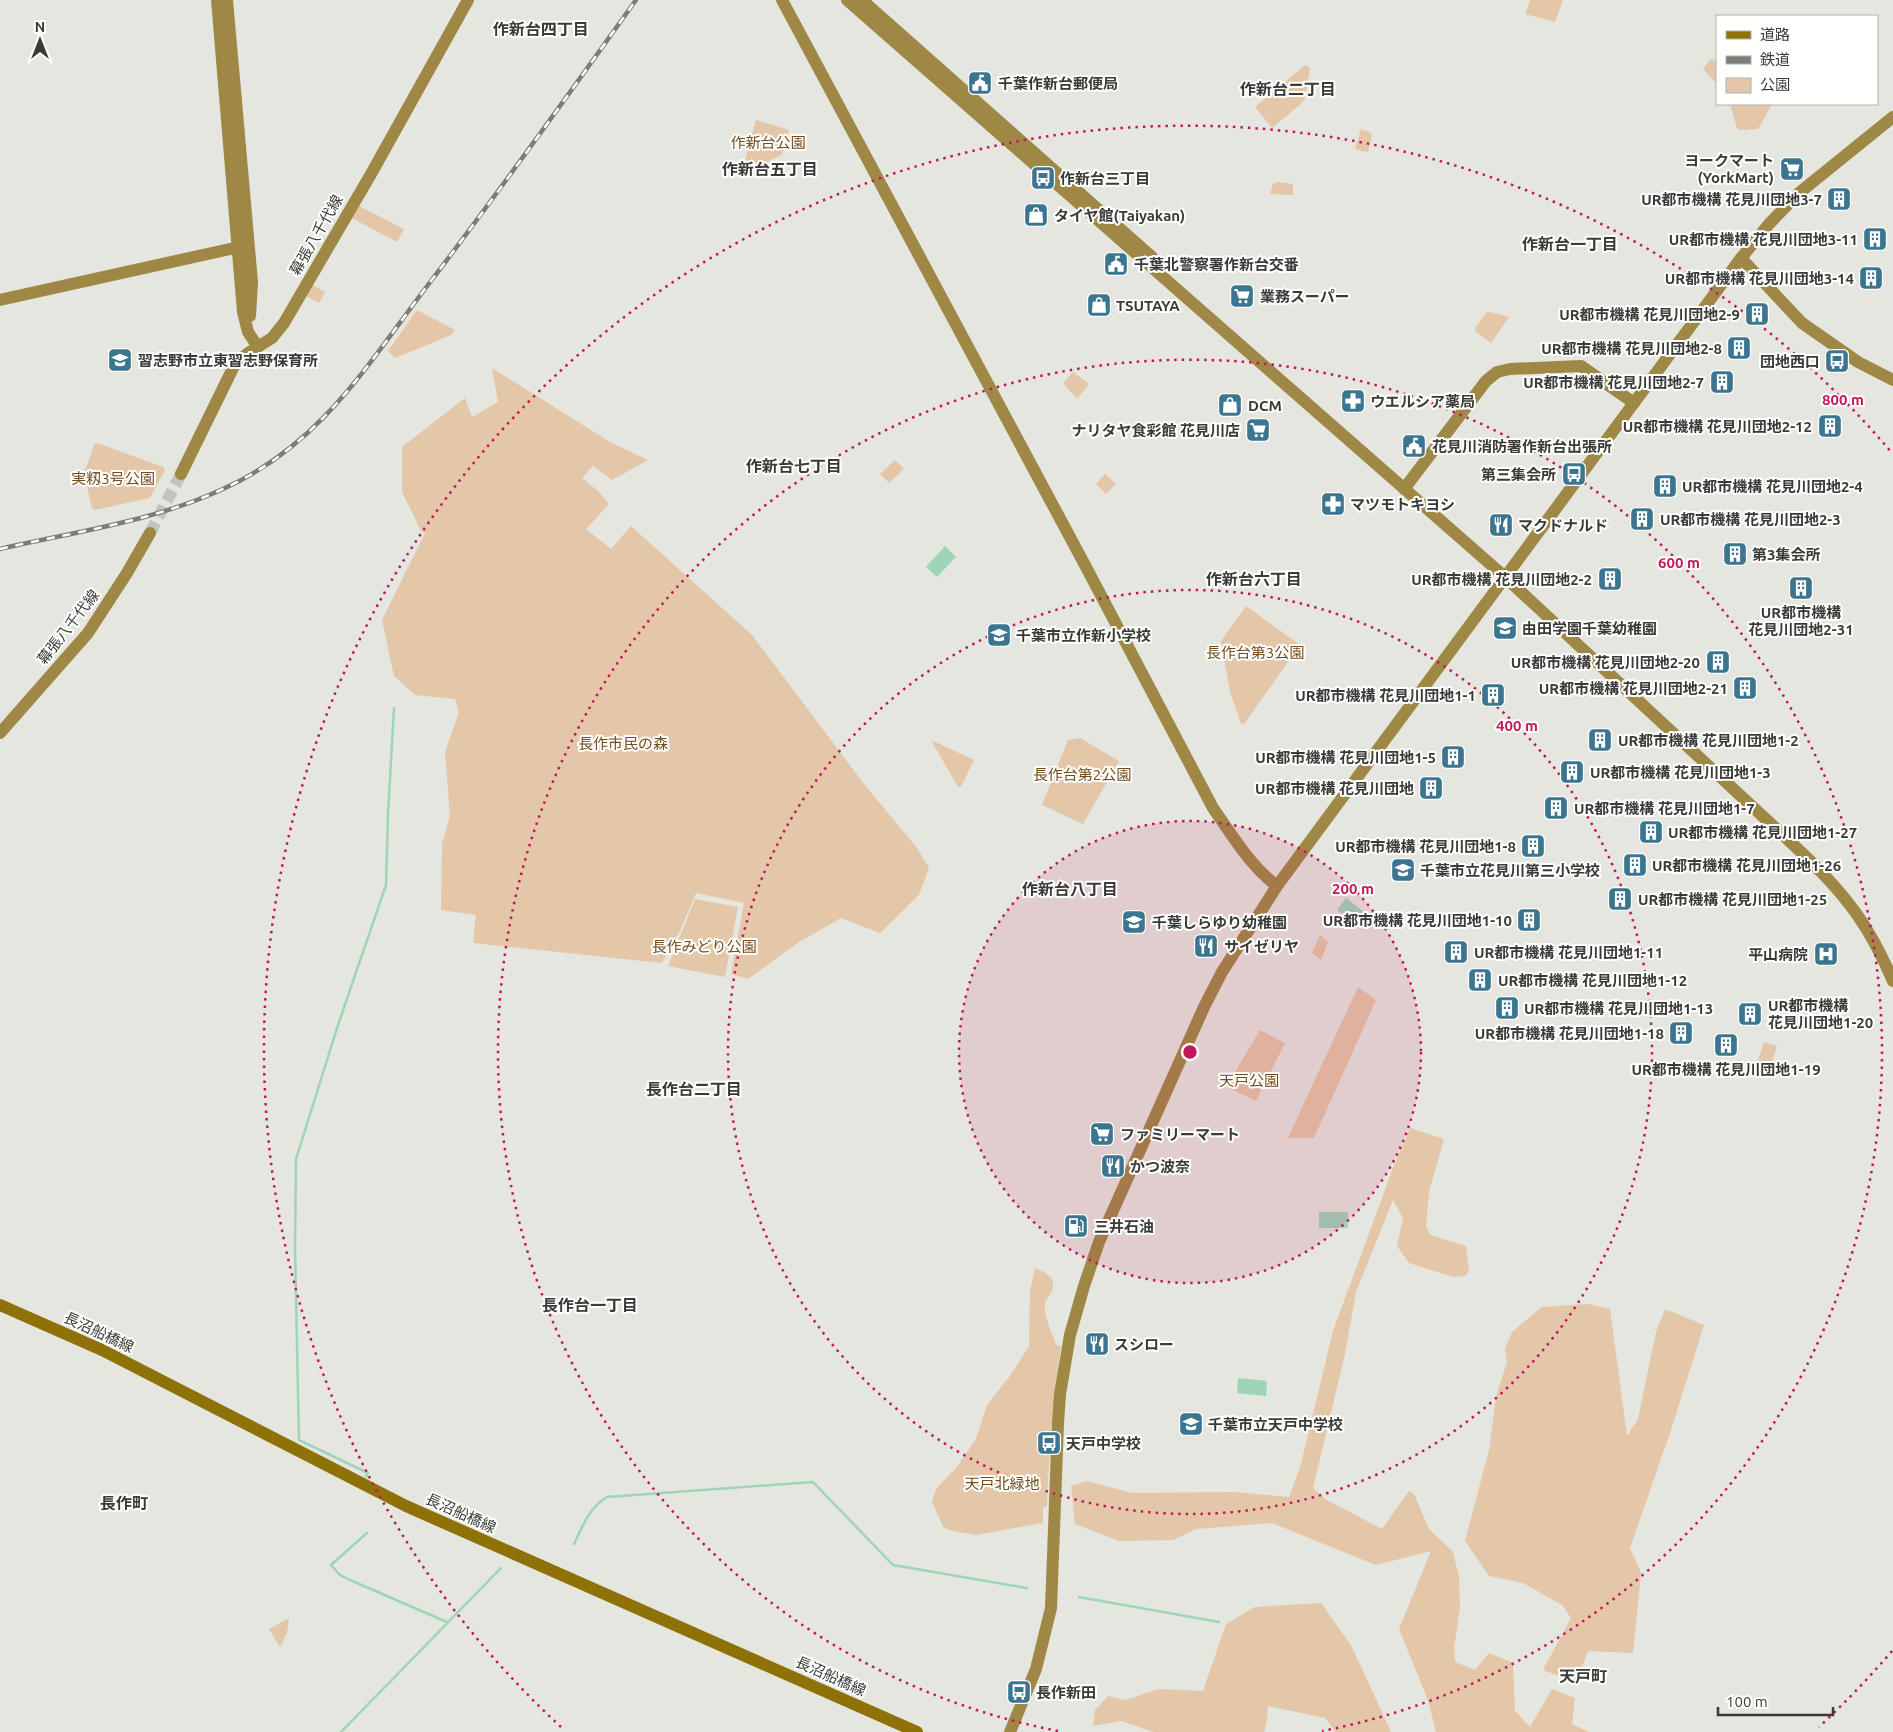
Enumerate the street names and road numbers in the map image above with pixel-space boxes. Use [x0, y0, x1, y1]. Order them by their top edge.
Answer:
street label: 幕張八千代線 [286, 192, 346, 278]
street label: 幕張八千代線 [34, 586, 102, 668]
street label: 長沼船橋線 [61, 1308, 137, 1356]
street label: 長沼船橋線 [423, 1490, 499, 1536]
street label: 長沼船橋線 [793, 1653, 869, 1699]

